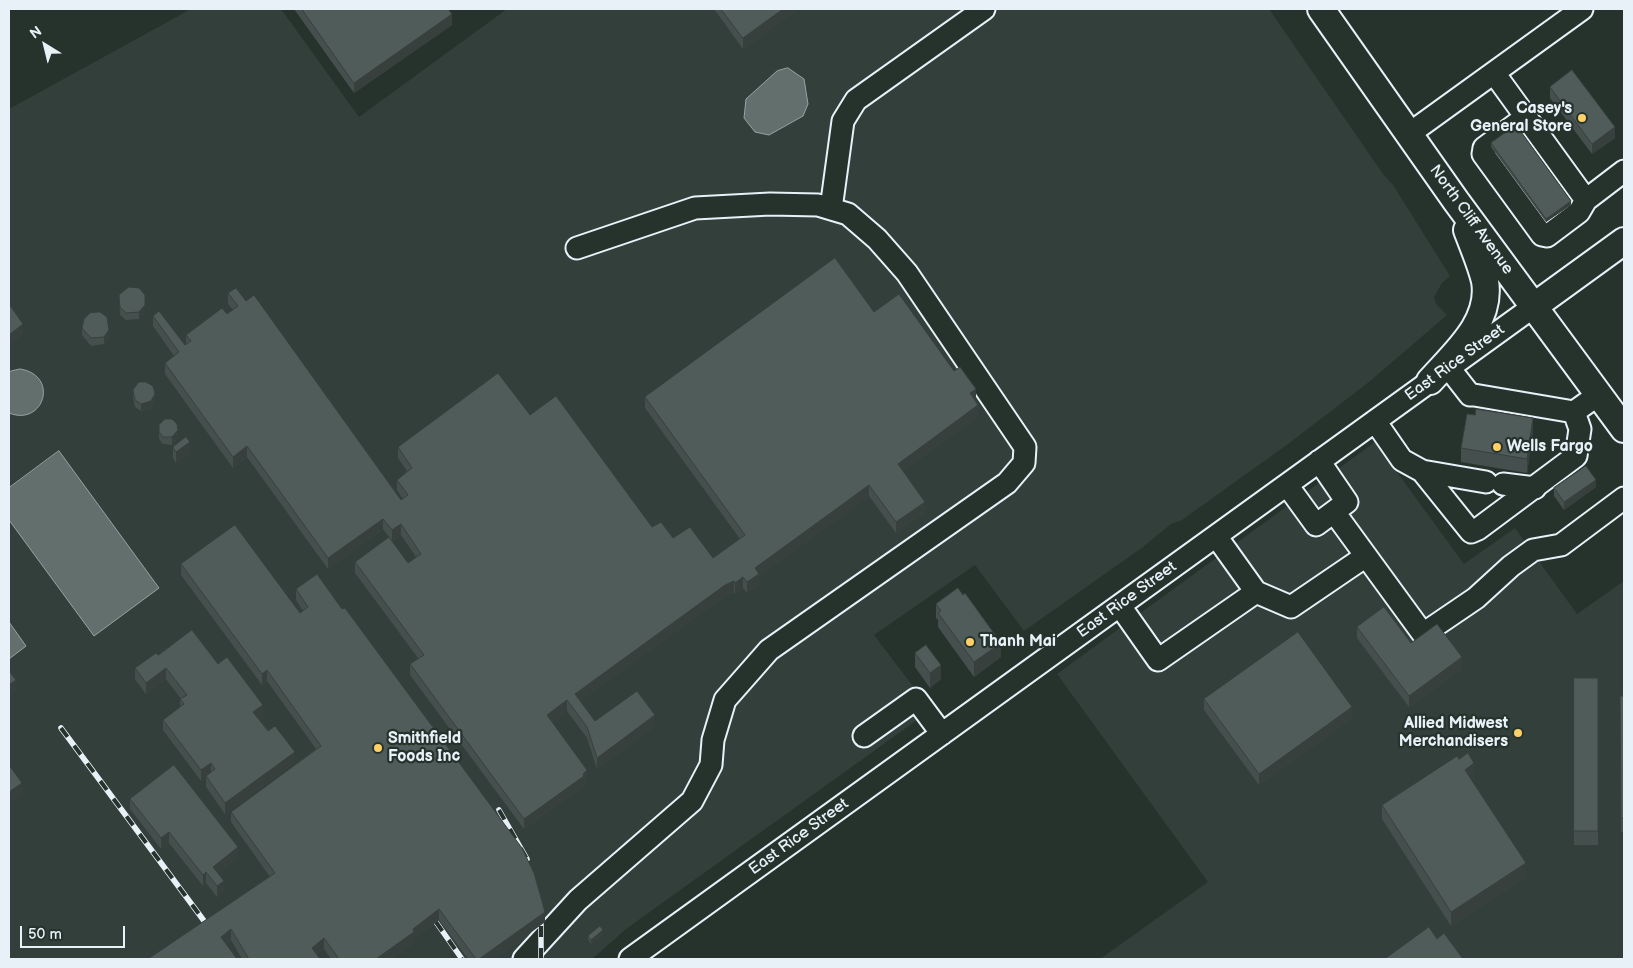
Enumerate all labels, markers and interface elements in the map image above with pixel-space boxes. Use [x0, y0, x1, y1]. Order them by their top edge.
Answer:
north arrow [20, 20, 70, 70]
text: N [27, 22, 45, 42]
place label: Casey's General Store [1470, 99, 1572, 137]
marker: Casey's General Store [1576, 112, 1588, 124]
street label: North Cliff Avenue [1425, 162, 1517, 278]
street label: East Rice Street [1402, 321, 1508, 405]
place label: Wells Fargo [1507, 437, 1593, 457]
marker: Wells Fargo [1491, 441, 1503, 453]
street label: East Rice Street [1074, 558, 1180, 642]
place label: Thanh Mai [980, 632, 1056, 652]
marker: Thanh Mai [964, 636, 976, 648]
place label: Allied Midwest Merchandisers [1399, 714, 1508, 752]
marker: Allied Midwest Merchandisers [1512, 727, 1524, 739]
place label: Smithfield Foods Inc [388, 729, 461, 767]
marker: Smithfield Foods Inc [372, 742, 384, 754]
street label: East Rice Street [746, 795, 852, 879]
scale bar [22, 916, 128, 948]
text: 50 m [28, 925, 62, 944]

